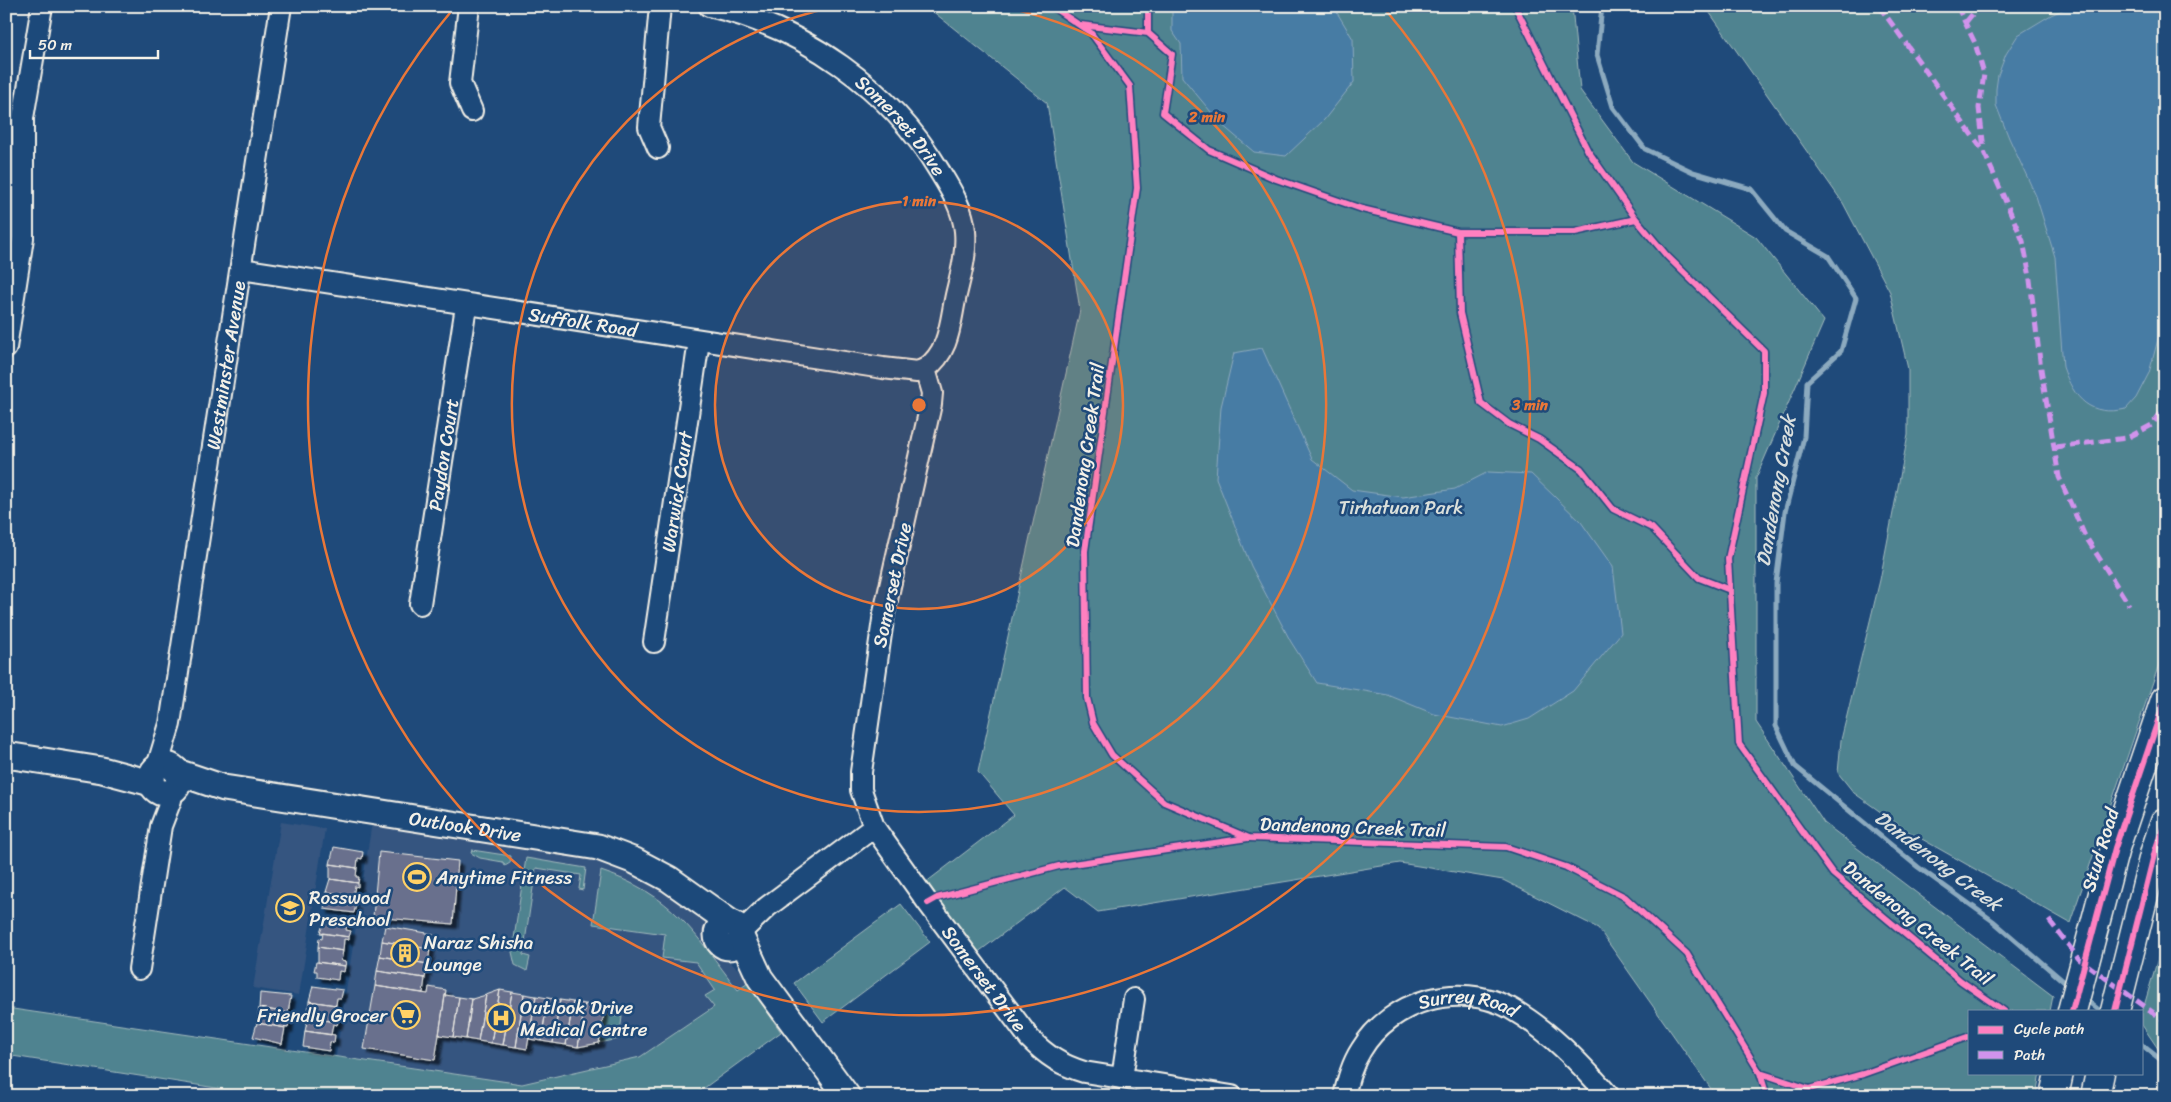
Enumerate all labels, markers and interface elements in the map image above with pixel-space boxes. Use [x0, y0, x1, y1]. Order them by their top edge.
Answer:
scale bar [30, 28, 158, 60]
text: 50 m [38, 32, 73, 58]
street label: Somerset Drive [848, 66, 955, 183]
text: 2 min [1188, 104, 1226, 130]
text: 1 min [902, 188, 937, 214]
street label: Westminster Avenue [196, 278, 255, 452]
street label: Suffolk Road [526, 297, 642, 347]
street label: Dandenong Creek Trail [1056, 360, 1114, 549]
text: 3 min [1511, 392, 1549, 418]
street label: Paydon Court [418, 396, 468, 513]
centre of rings [910, 396, 928, 414]
water label: Dandenong Creek [1746, 411, 1807, 569]
street label: Warwick Court [651, 428, 702, 554]
park label: Tirhatuan Park [1339, 491, 1463, 524]
street label: Somerset Drive [863, 519, 921, 651]
street label: Outlook Drive [407, 801, 524, 851]
water label: Dandenong Creek [1867, 801, 2011, 922]
street label: Stud Road [2072, 802, 2129, 896]
street label: Dandenong Creek Trail [1259, 807, 1447, 847]
street label: Dandenong Creek Trail [1835, 852, 2001, 995]
place label: Anytime Fitness [435, 861, 572, 894]
sports icon: Anytime Fitness [402, 862, 432, 892]
place label: Rosswood Preschool [309, 881, 392, 936]
school or university icon: Rosswood Preschool [275, 893, 305, 923]
street label: Somerset Drive [933, 918, 1036, 1039]
place label: Naraz Shisha Lounge [424, 926, 534, 981]
building icon: Naraz Shisha Lounge [390, 938, 420, 968]
street label: Surrey Road [1413, 979, 1527, 1027]
place label: Outlook Drive Medical Centre [520, 991, 648, 1046]
place label: Friendly Grocer [257, 999, 388, 1032]
supermarket icon: Friendly Grocer [391, 1000, 421, 1030]
hospital icon: Outlook Drive Medical Centre [486, 1003, 516, 1033]
legend [1968, 1010, 2144, 1074]
text: Cycle path [2014, 1016, 2085, 1042]
text: Path [2014, 1042, 2045, 1068]

